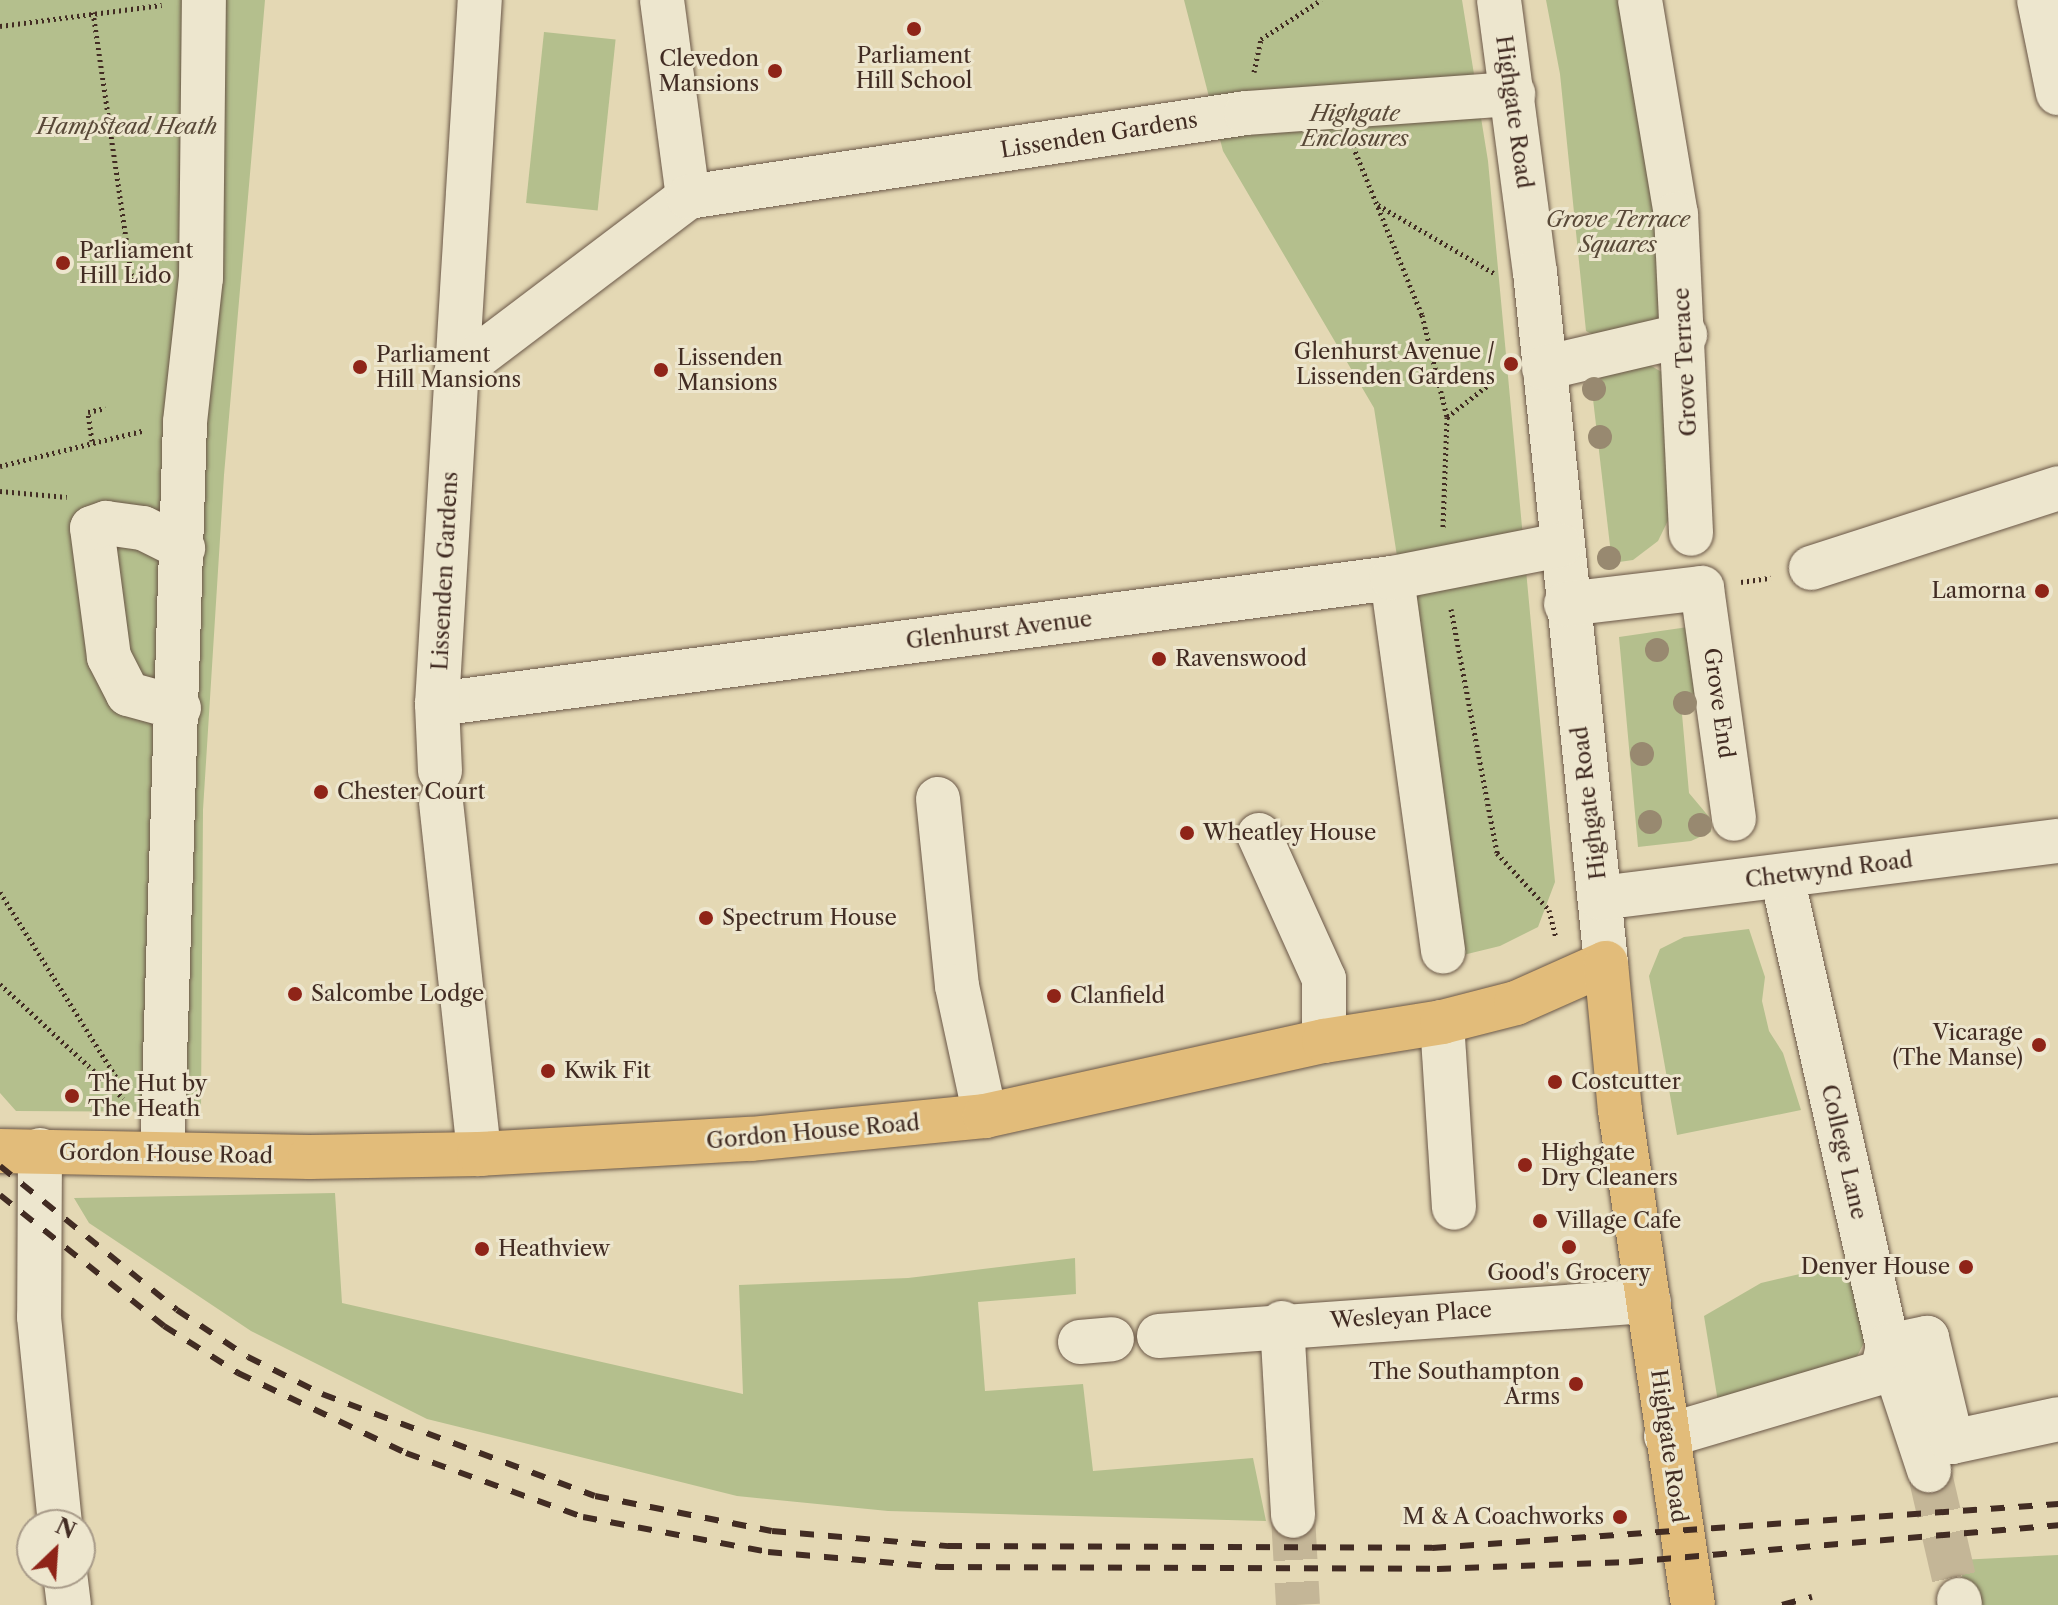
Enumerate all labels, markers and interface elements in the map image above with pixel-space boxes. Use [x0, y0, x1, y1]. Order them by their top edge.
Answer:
marker: Parliament Hill School [905, 20, 923, 38]
street label: Highgate Road [1490, 34, 1538, 190]
place label: Parliament Hill School [856, 42, 972, 94]
place label: Clevedon Mansions [658, 45, 759, 96]
marker: Clevedon Mansions [766, 62, 784, 80]
park label: Highgate Enclosures [1301, 100, 1409, 152]
street label: Lissenden Gardens [999, 106, 1199, 164]
park label: Hampstead Heath [37, 114, 217, 140]
park label: Grove Terrace Squares [1546, 206, 1690, 258]
place label: Parliament Hill Lido [79, 237, 193, 288]
marker: Parliament Hill Lido [54, 254, 72, 272]
street label: Grove Terrace [1668, 287, 1702, 437]
place label: Glenhurst Avenue / Lissenden Gardens [1293, 338, 1495, 390]
place label: Parliament Hill Mansions [376, 341, 521, 392]
place label: Lissenden Mansions [677, 344, 783, 396]
marker: Glenhurst Avenue / Lissenden Gardens [1502, 355, 1520, 373]
marker: Parliament Hill Mansions [351, 358, 369, 376]
marker: Lissenden Mansions [652, 361, 670, 379]
street label: Lissenden Gardens [427, 471, 463, 671]
place label: Lamorna [1931, 578, 2026, 604]
marker: Lamorna [2033, 582, 2051, 600]
street label: Glenhurst Avenue [904, 605, 1094, 655]
place label: Ravenswood [1175, 646, 1307, 672]
street label: Grove End [1698, 646, 1740, 760]
marker: Ravenswood [1150, 650, 1168, 668]
street label: Highgate Road [1566, 725, 1612, 881]
place label: Chester Court [337, 779, 486, 805]
marker: Chester Court [312, 783, 330, 801]
place label: Wheatley House [1203, 820, 1377, 846]
marker: Wheatley House [1178, 824, 1196, 842]
street label: Chetwynd Road [1744, 847, 1914, 893]
place label: Spectrum House [722, 905, 897, 931]
marker: Spectrum House [697, 909, 715, 927]
place label: Salcombe Lodge [311, 981, 484, 1007]
place label: Clanfield [1070, 983, 1165, 1009]
marker: Salcombe Lodge [286, 985, 304, 1003]
marker: Clanfield [1045, 987, 1063, 1005]
place label: Vicarage (The Manse) [1892, 1019, 2023, 1070]
marker: Vicarage (The Manse) [2030, 1036, 2048, 1054]
place label: Kwik Fit [564, 1058, 651, 1084]
marker: Kwik Fit [539, 1062, 557, 1080]
place label: Costcutter [1571, 1069, 1681, 1095]
place label: The Hut by The Heath [88, 1070, 207, 1122]
marker: Costcutter [1546, 1073, 1564, 1091]
street label: College Lane [1816, 1082, 1872, 1222]
marker: The Hut by The Heath [63, 1087, 81, 1105]
street label: Gordon House Road [705, 1110, 921, 1154]
street label: Gordon House Road [59, 1139, 273, 1169]
place label: Highgate Dry Cleaners [1541, 1139, 1679, 1190]
marker: Highgate Dry Cleaners [1516, 1156, 1534, 1174]
place label: Village Cafe [1556, 1208, 1681, 1234]
marker: Village Cafe [1531, 1212, 1549, 1230]
place label: Heathview [498, 1236, 610, 1262]
marker: Good's Grocery [1560, 1238, 1578, 1256]
marker: Heathview [473, 1240, 491, 1258]
place label: Denyer House [1800, 1254, 1950, 1280]
marker: Denyer House [1957, 1258, 1975, 1276]
place label: Good's Grocery [1487, 1260, 1651, 1286]
street label: Wesleyan Place [1329, 1296, 1493, 1334]
place label: The Southampton Arms [1369, 1358, 1560, 1410]
street label: Highgate Road [1645, 1368, 1693, 1524]
marker: The Southampton Arms [1567, 1375, 1585, 1393]
place label: M & A Coachworks [1401, 1504, 1604, 1530]
marker: M & A Coachworks [1611, 1508, 1629, 1526]
north arrow [16, 1509, 96, 1589]
text: N [51, 1512, 80, 1545]

